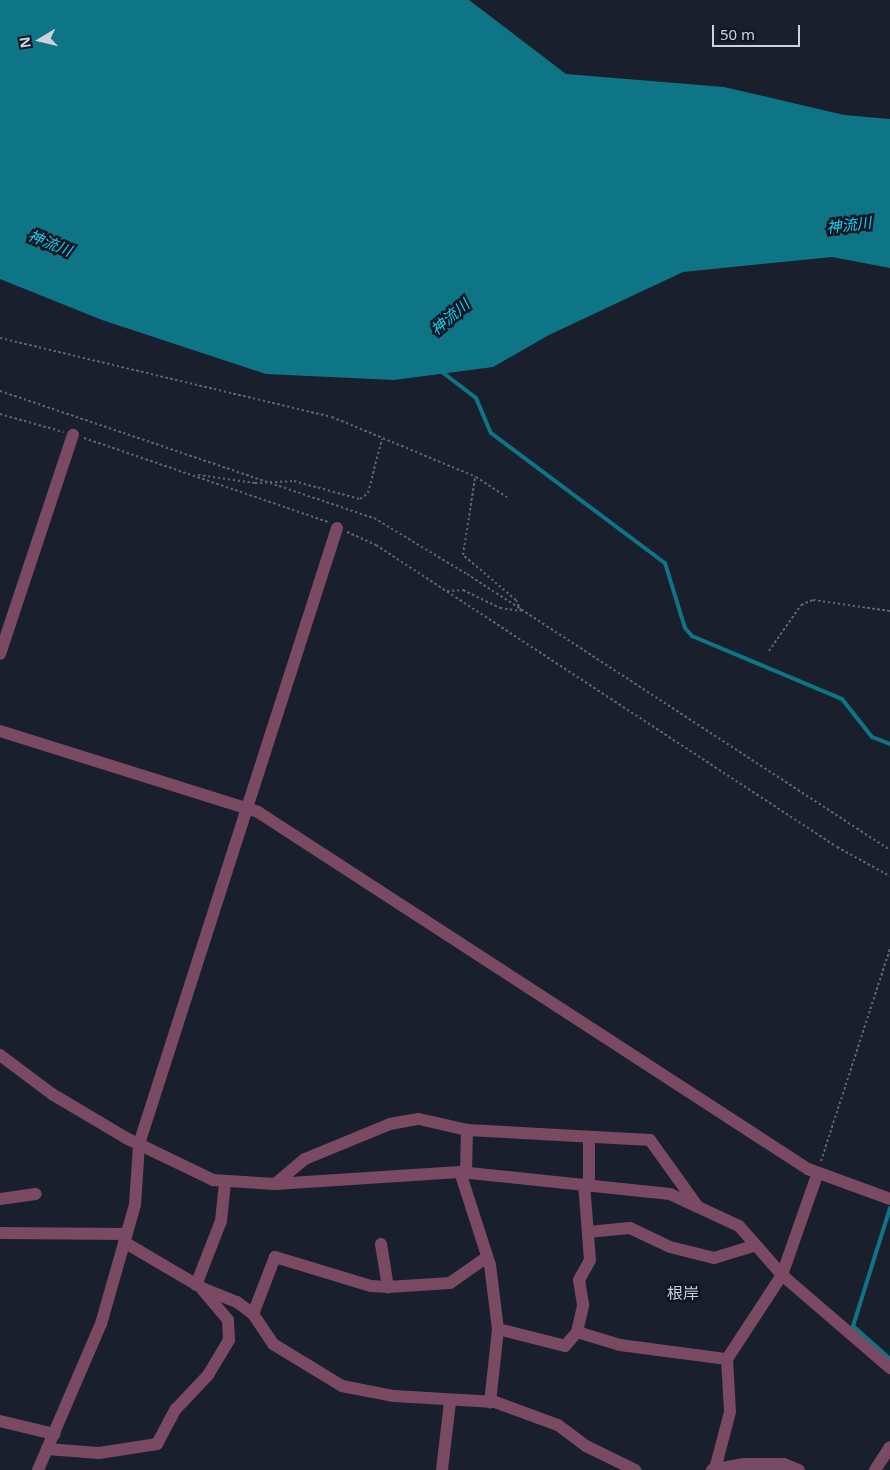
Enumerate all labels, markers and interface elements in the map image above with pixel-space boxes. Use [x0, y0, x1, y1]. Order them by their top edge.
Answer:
north arrow [15, 15, 65, 65]
scale bar [715, 15, 802, 47]
text: 50 m [720, 24, 755, 44]
text: N [14, 35, 35, 50]
water label: 神流川 [826, 213, 872, 237]
water label: 神流川 [26, 226, 74, 260]
water label: 神流川 [427, 295, 473, 339]
district label: 根岸 [667, 1283, 699, 1303]

